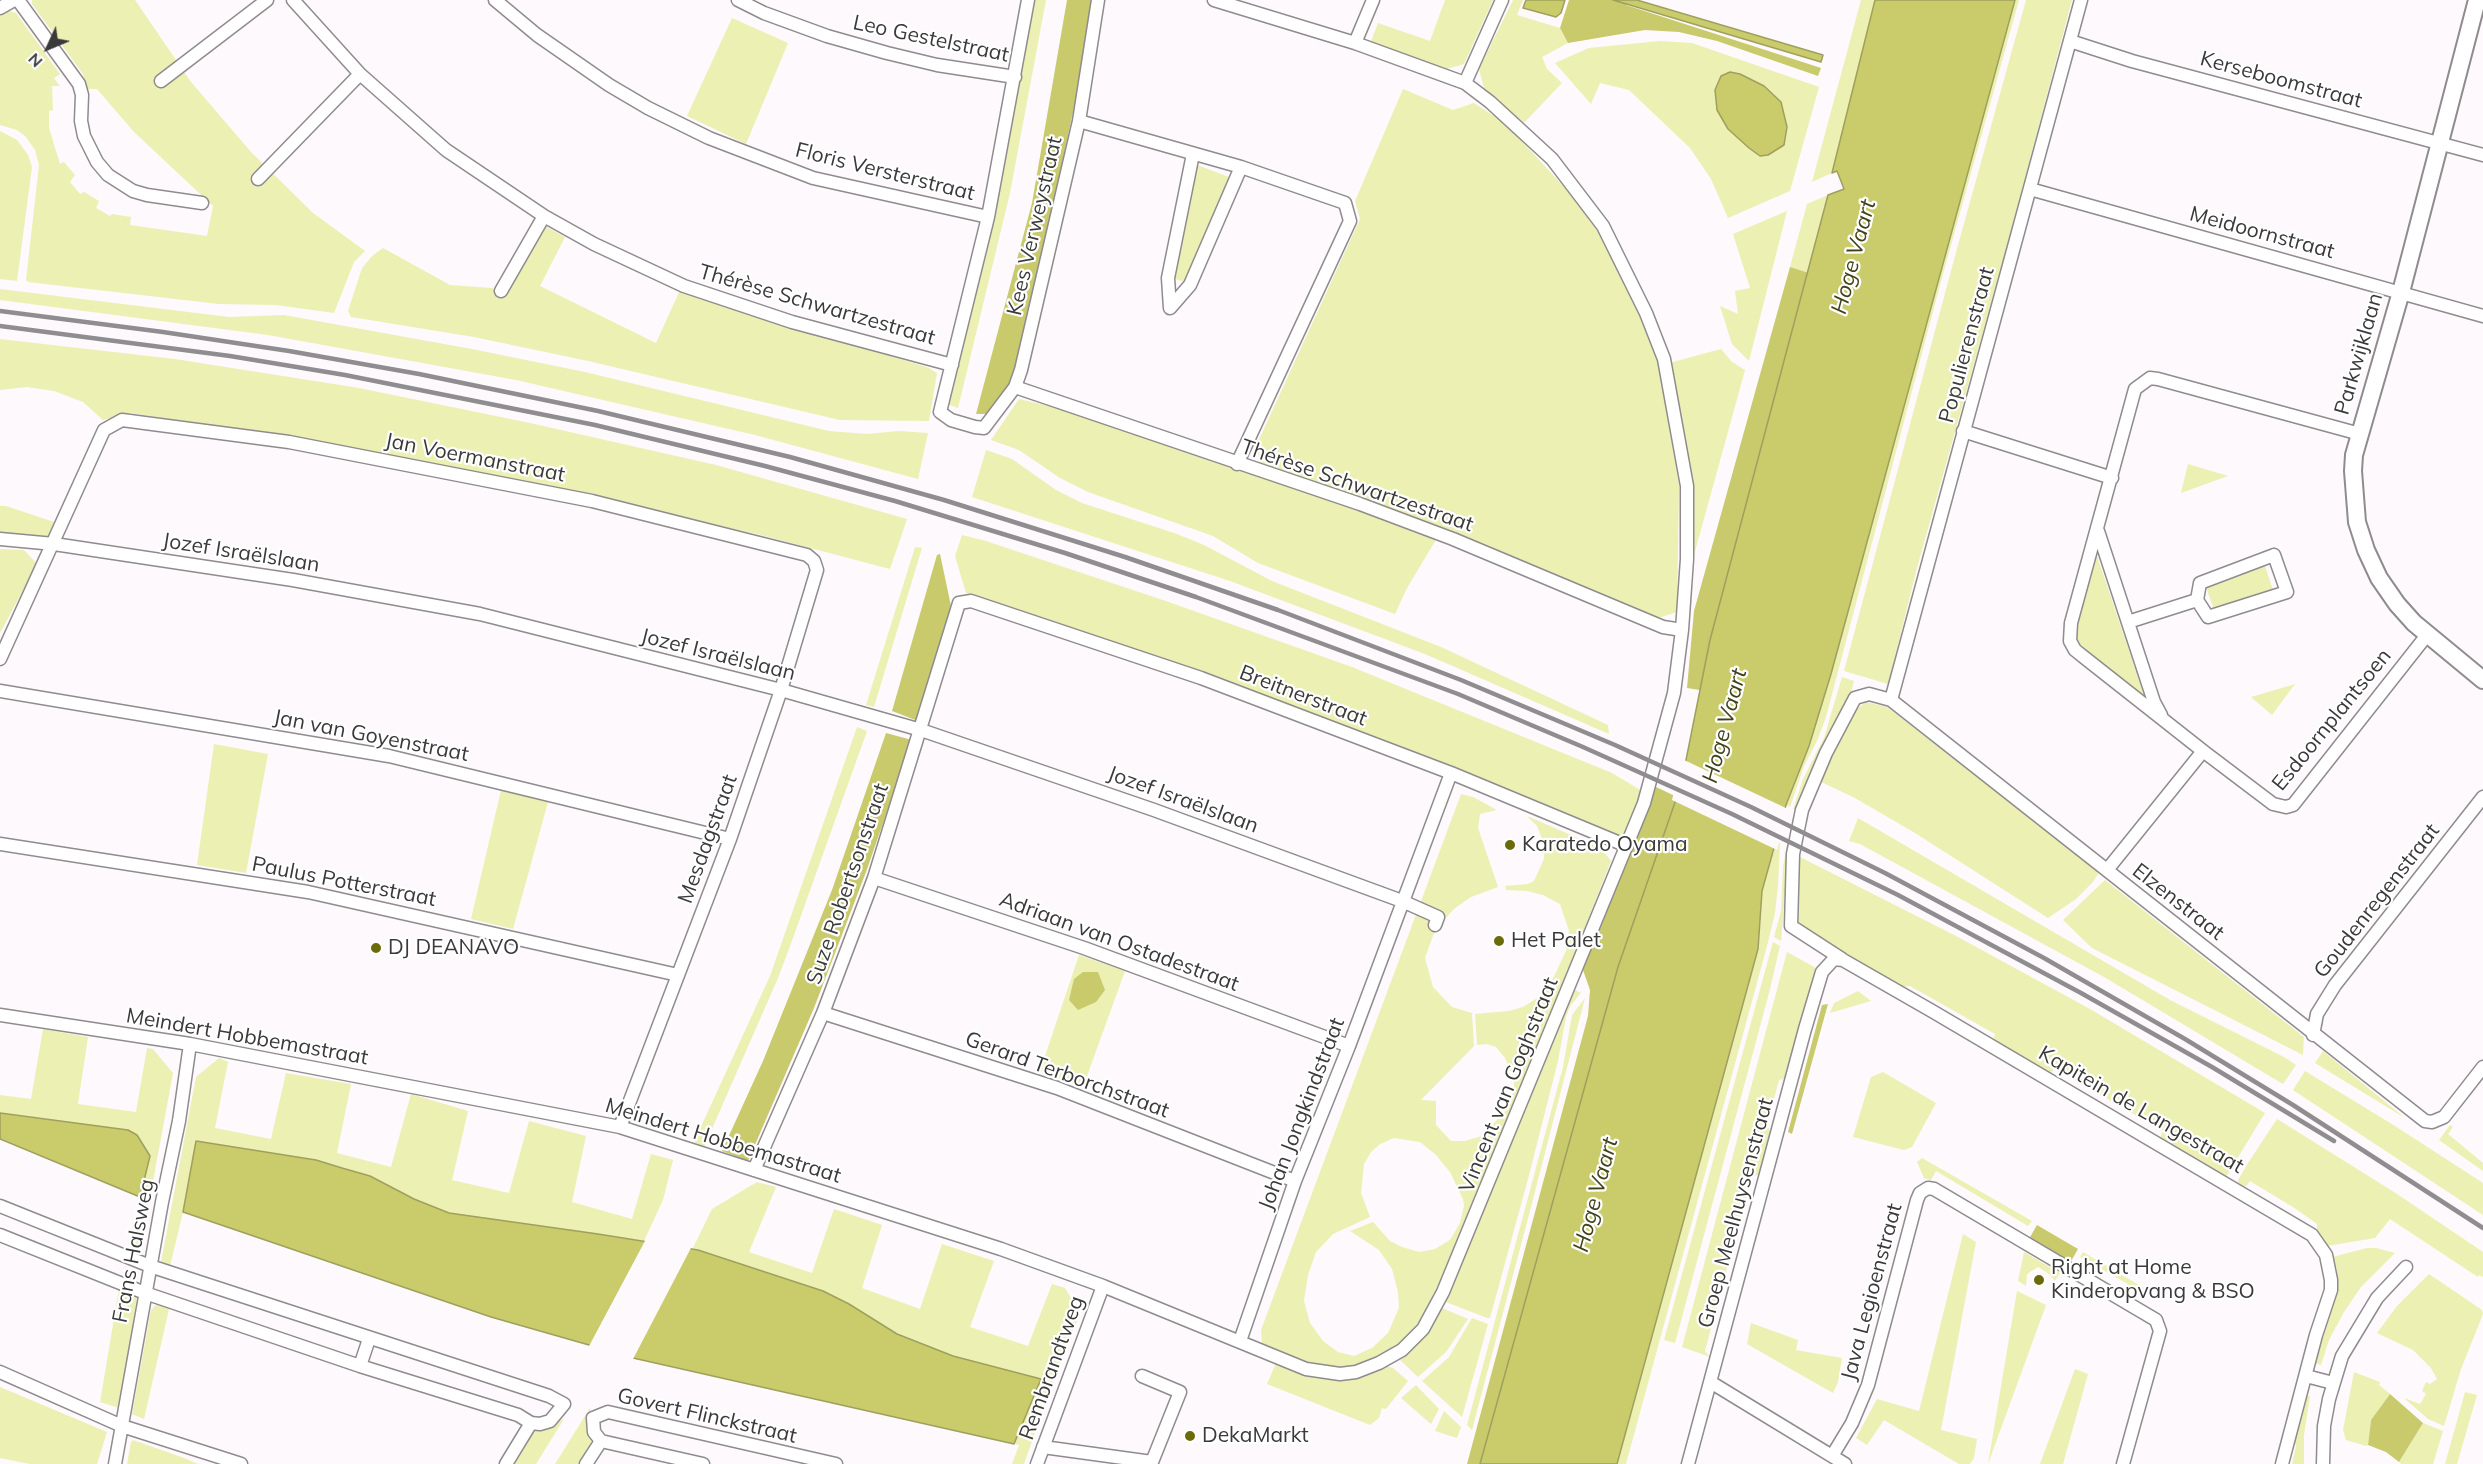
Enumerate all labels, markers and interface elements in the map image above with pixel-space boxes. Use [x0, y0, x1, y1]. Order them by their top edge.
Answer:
street label: Leo Gestelstraat [851, 10, 1011, 68]
north arrow [18, 18, 78, 78]
street label: Kerseboomstraat [2197, 46, 2365, 114]
text: N [24, 49, 46, 72]
street label: Kees Verweystraat [1002, 134, 1068, 318]
street label: Floris Versterstraat [793, 138, 977, 206]
water label: Hoge Vaart [1826, 197, 1882, 317]
street label: Meidoornstraat [2187, 202, 2337, 264]
street label: Thérèse Schwartzestraat [696, 259, 938, 351]
street label: Populierenstraat [1934, 264, 2000, 426]
street label: Parkwijklaan [2330, 290, 2388, 418]
street label: Jan Voermanstraat [383, 428, 567, 488]
street label: Thérèse Schwartzestraat [1237, 434, 1477, 538]
street label: Jozef Israëlslaan [161, 528, 321, 578]
street label: Jozef Israëlslaan [638, 624, 798, 686]
street label: Esdoornplantsoen [2267, 644, 2397, 796]
street label: Breitnerstraat [1236, 660, 1370, 732]
water label: Hoge Vaart [1697, 666, 1753, 786]
street label: Jan van Goyenstraat [271, 705, 471, 767]
street label: Jozef Israëlslaan [1104, 761, 1262, 839]
street label: Mesdagstraat [673, 771, 743, 907]
street label: Suze Robertsonstraat [802, 780, 894, 988]
street label: Goudenregenstraat [2309, 819, 2445, 983]
place label: Karatedo Oyama [1522, 832, 1688, 858]
marker: Karatedo Oyama [1503, 838, 1517, 852]
street label: Paulus Potterstraat [250, 852, 438, 912]
street label: Elzenstraat [2127, 858, 2229, 946]
street label: Adriaan van Ostadestraat [996, 887, 1242, 997]
place label: Het Palet [1511, 928, 1601, 954]
marker: Het Palet [1492, 934, 1506, 948]
place label: DJ DEANAVO [388, 935, 519, 961]
marker: DJ DEANAVO [369, 941, 383, 955]
street label: Vincent van Goghstraat [1454, 974, 1564, 1196]
street label: Meindert Hobbemastraat [124, 1003, 370, 1071]
street label: Johan Jongkindstraat [1254, 1014, 1350, 1214]
street label: Gerard Terborchstraat [962, 1026, 1172, 1124]
street label: Kapitein de Langestraat [2034, 1041, 2248, 1179]
street label: Meindert Hobbemastraat [602, 1093, 844, 1189]
street label: Groep Meelhuysenstraat [1693, 1095, 1779, 1331]
water label: Hoge Vaart [1568, 1135, 1624, 1255]
street label: Frans Halsweg [108, 1177, 160, 1325]
street label: Java Legioenstraat [1836, 1201, 1908, 1383]
place label: Right at Home Kinderopvang & BSO [2051, 1255, 2255, 1305]
marker: Right at Home Kinderopvang & BSO [2032, 1273, 2046, 1287]
street label: Rembrandtweg [1014, 1293, 1090, 1443]
street label: Govert Flinckstraat [615, 1383, 799, 1449]
place label: DekaMarkt [1202, 1423, 1309, 1449]
marker: DekaMarkt [1183, 1429, 1197, 1443]

